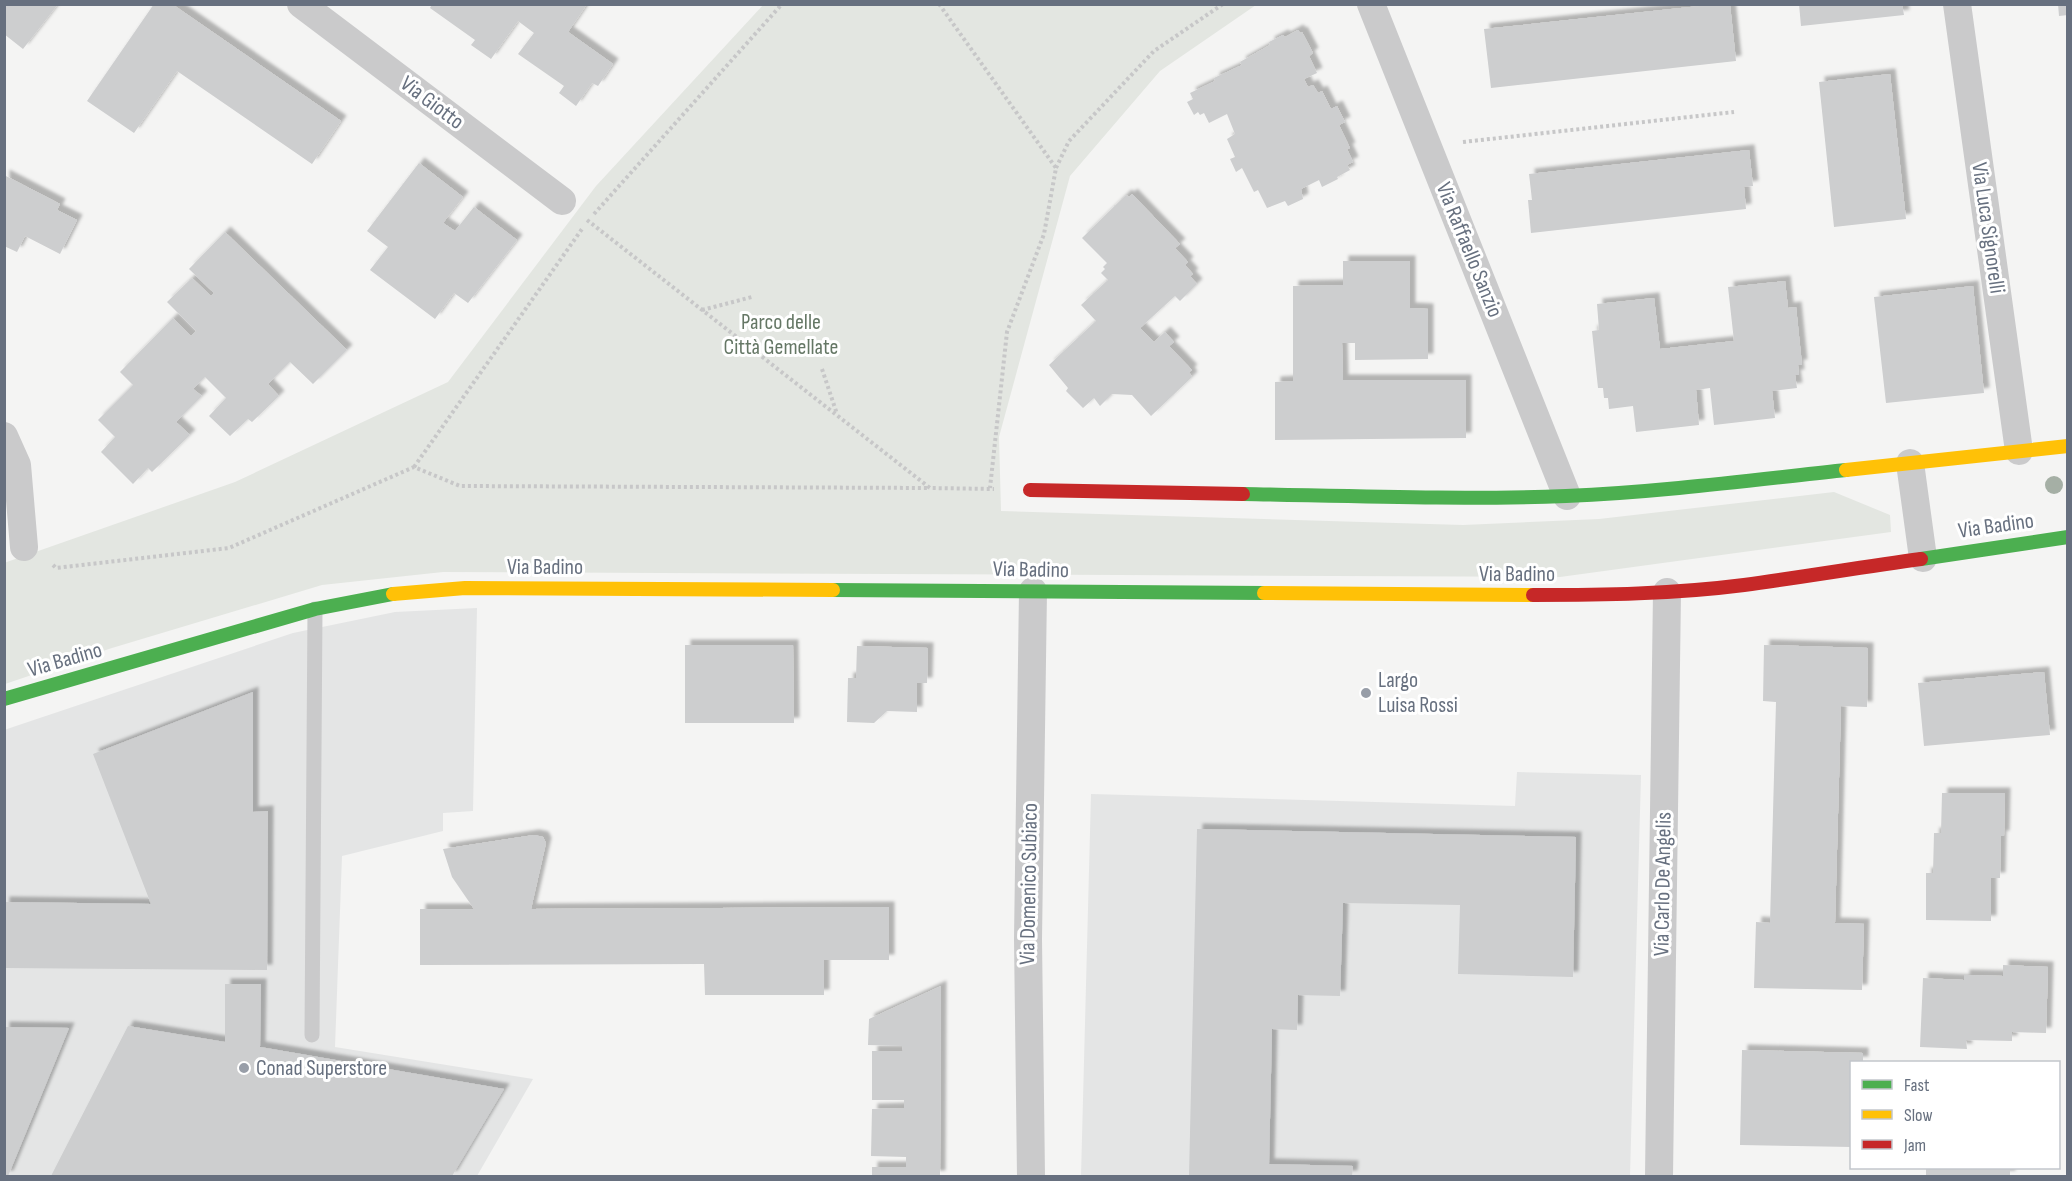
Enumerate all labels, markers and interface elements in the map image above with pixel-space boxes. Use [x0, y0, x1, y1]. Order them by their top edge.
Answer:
street label: Via Giotto [395, 70, 469, 136]
street label: Via Luca Signorelli [1965, 161, 2011, 295]
street label: Via Raffaello Sanzio [1430, 179, 1508, 321]
park label: Parco delle Città Gemellate [724, 309, 838, 361]
street label: Via Badino [1956, 507, 2036, 545]
street label: Via Badino [507, 554, 583, 581]
street label: Via Badino [993, 556, 1069, 584]
street label: Via Badino [1479, 561, 1555, 588]
street label: Via Badino [25, 637, 105, 683]
place label: Largo Luisa Rossi [1378, 667, 1458, 719]
marker: Largo Luisa Rossi [1359, 686, 1373, 700]
street label: Via Domenico Subiaco [1014, 803, 1044, 965]
street label: Via Carlo De Angelis [1648, 812, 1678, 956]
place label: Conad Superstore [256, 1055, 387, 1082]
marker: Conad Superstore [237, 1061, 251, 1075]
legend [1850, 1061, 2060, 1169]
text: Fast [1904, 1075, 1930, 1096]
text: Slow [1904, 1105, 1933, 1126]
text: Jam [1903, 1135, 1926, 1156]

